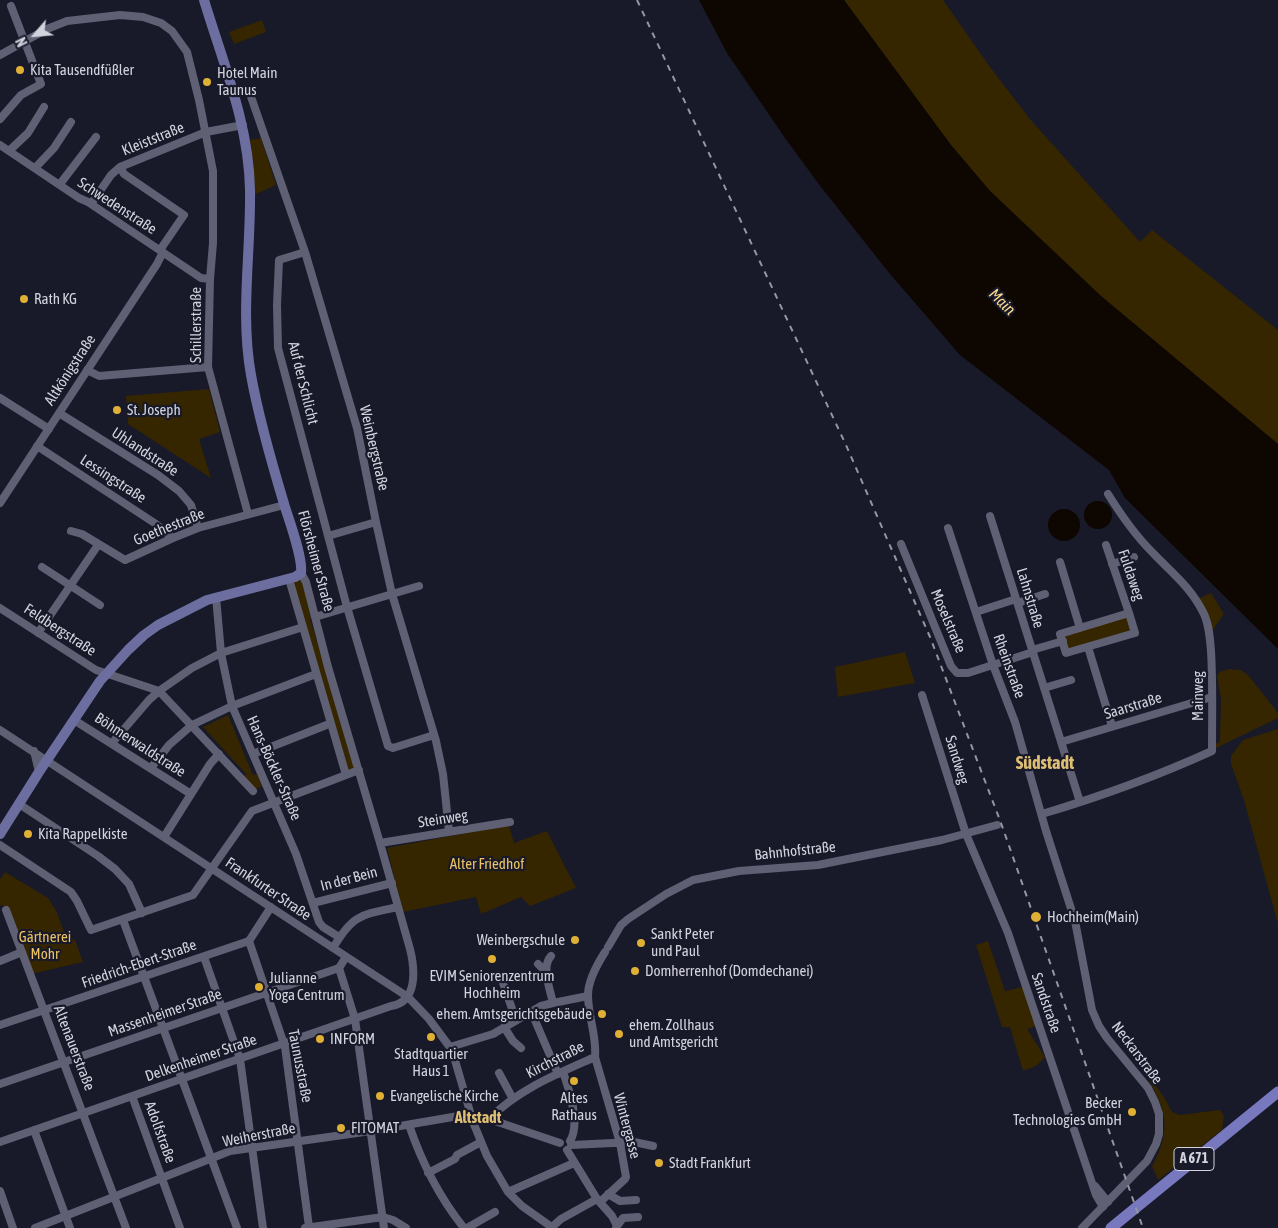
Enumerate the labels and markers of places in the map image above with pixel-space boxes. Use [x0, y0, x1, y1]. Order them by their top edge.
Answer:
place label: Kita Tausendfüßler [30, 61, 134, 79]
marker: Kita Tausendfüßler [14, 64, 26, 76]
place label: Hotel Main Taunus [217, 64, 278, 99]
marker: Hotel Main Taunus [201, 76, 213, 88]
place label: Rath KG [34, 290, 77, 308]
marker: Rath KG [18, 293, 30, 305]
place label: St. Joseph [127, 401, 181, 419]
marker: St. Joseph [111, 404, 123, 416]
place label: Kita Rappelkiste [38, 825, 128, 843]
marker: Kita Rappelkiste [22, 828, 34, 840]
place label: Hochheim(Main) [1047, 908, 1139, 926]
marker: Hochheim(Main) [1029, 910, 1043, 924]
place label: Sankt Peter und Paul [651, 925, 714, 960]
place label: Weinbergschule [477, 931, 565, 949]
marker: Weinbergschule [569, 934, 581, 946]
marker: Sankt Peter und Paul [635, 937, 647, 949]
marker: EVIM Seniorenzentrum Hochheim [486, 953, 498, 965]
place label: Domherrenhof (Domdechanei) [645, 962, 813, 980]
marker: Domherrenhof (Domdechanei) [629, 965, 641, 977]
place label: EVIM Seniorenzentrum Hochheim [429, 967, 555, 1002]
place label: Julianne Yoga Centrum [269, 969, 345, 1004]
marker: Julianne Yoga Centrum [253, 981, 265, 993]
place label: ehem. Amtsgerichtsgebäude [436, 1005, 592, 1023]
marker: ehem. Amtsgerichtsgebäude [596, 1008, 608, 1020]
place label: ehem. Zollhaus und Amtsgericht [629, 1016, 718, 1051]
marker: ehem. Zollhaus und Amtsgericht [613, 1028, 625, 1040]
place label: INFORM [330, 1030, 375, 1048]
marker: Stadtquartier Haus 1 [425, 1031, 437, 1043]
marker: INFORM [314, 1033, 326, 1045]
place label: Stadtquartier Haus 1 [394, 1045, 468, 1080]
marker: Altes Rathaus [568, 1075, 580, 1087]
place label: Evangelische Kirche [390, 1087, 499, 1105]
place label: Altes Rathaus [551, 1089, 597, 1124]
marker: Evangelische Kirche [374, 1090, 386, 1102]
place label: Becker Technologies GmbH [1013, 1094, 1122, 1129]
marker: Becker Technologies GmbH [1126, 1106, 1138, 1118]
place label: FITOMAT [351, 1119, 399, 1137]
marker: FITOMAT [335, 1122, 347, 1134]
place label: Stadt Frankfurt [669, 1154, 751, 1172]
marker: Stadt Frankfurt [653, 1157, 665, 1169]

